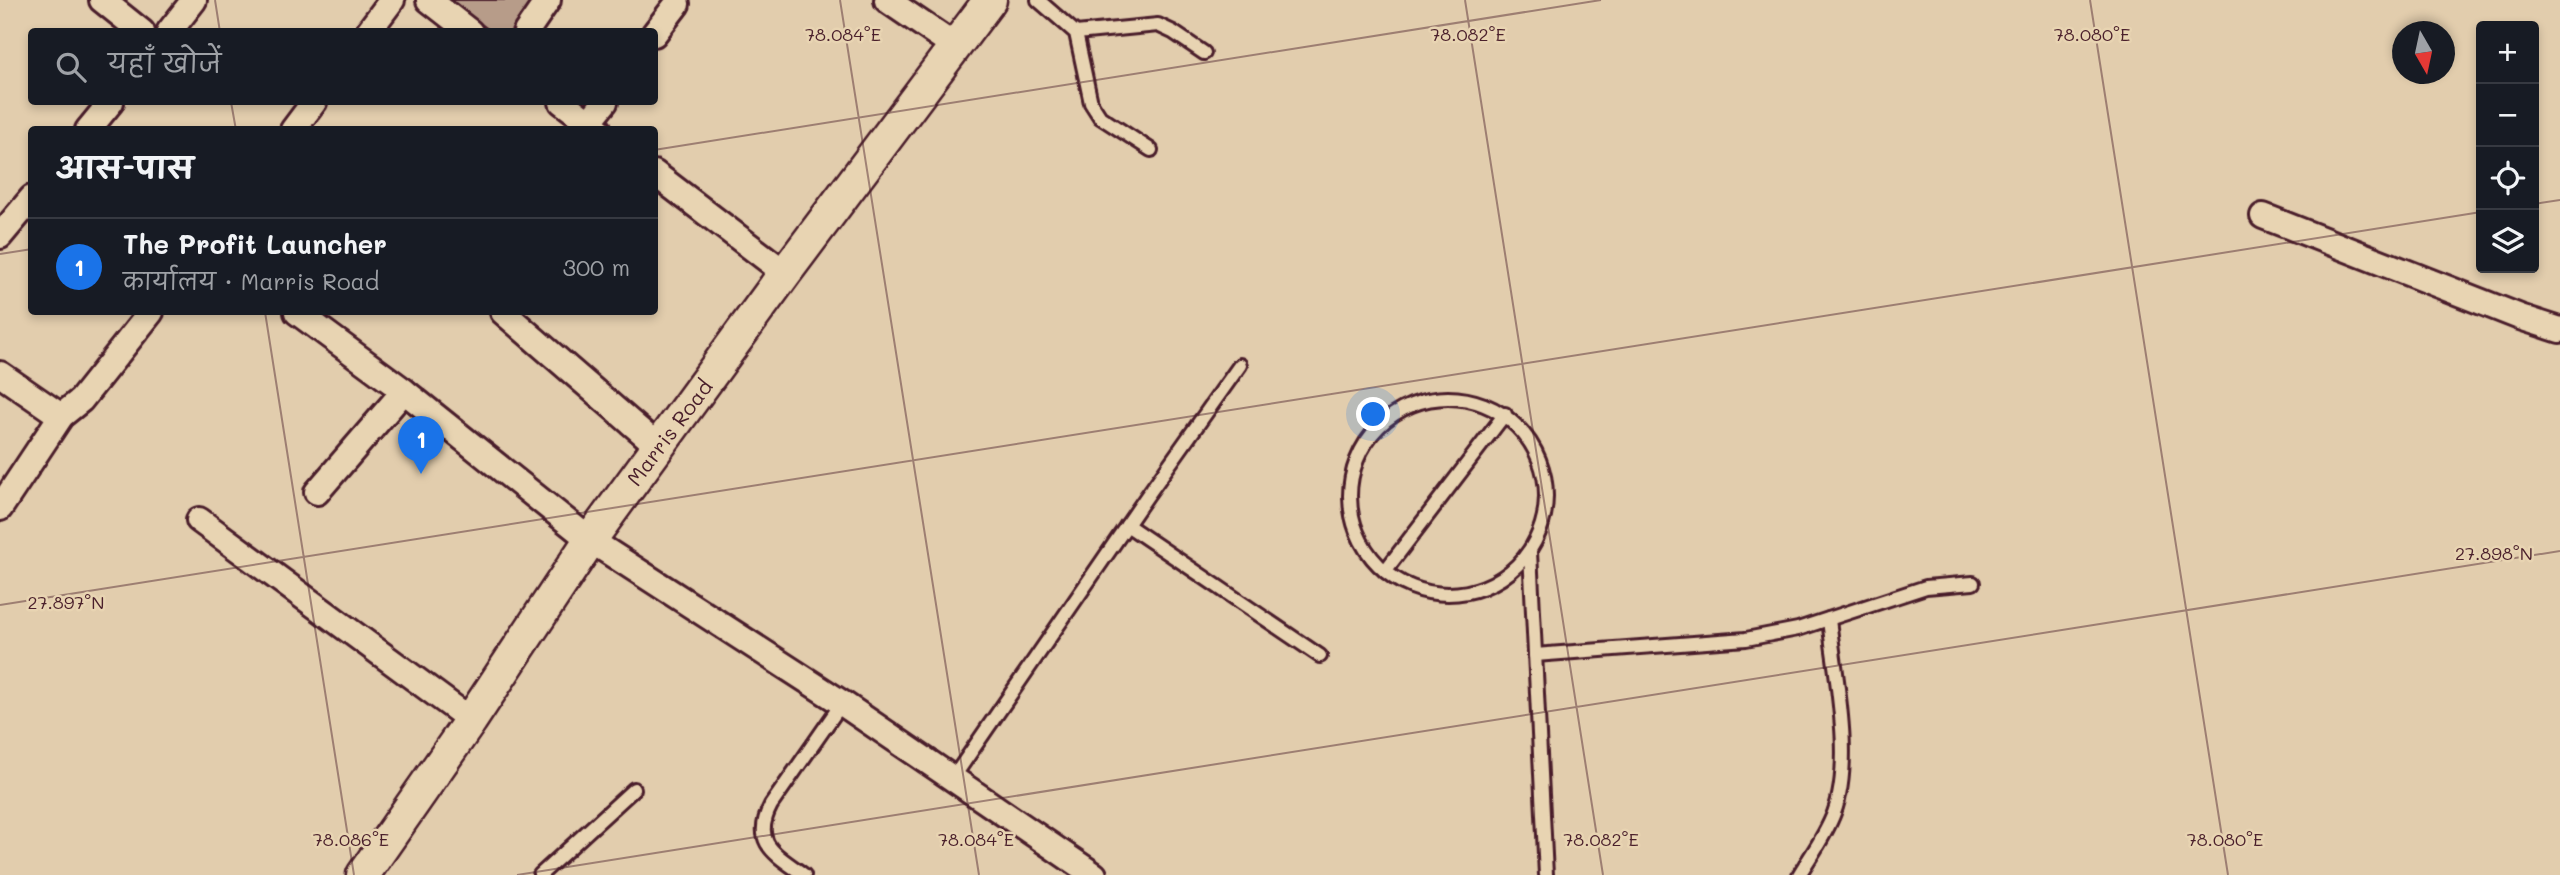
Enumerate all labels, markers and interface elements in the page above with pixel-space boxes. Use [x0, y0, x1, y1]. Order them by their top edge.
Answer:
north arrow [2392, 21, 2455, 84]
map controls [2476, 21, 2539, 273]
button: + [2476, 21, 2539, 84]
text: 78.084°E [805, 22, 881, 46]
text: 78.082°E [1430, 22, 1506, 46]
text: 78.080°E [2054, 22, 2130, 46]
search box [28, 28, 658, 105]
text: यहाँ खोजें [108, 46, 221, 80]
icon: search [52, 48, 90, 86]
button: − [2476, 84, 2539, 147]
text: आस-पास [56, 147, 194, 187]
button: locate [2476, 147, 2539, 210]
button: layers [2476, 210, 2539, 273]
text: The Profit Launcher [123, 227, 387, 261]
text: 1 [74, 252, 84, 282]
text: 300 m [562, 252, 630, 282]
text: कार्यालय · Marris Road [123, 266, 379, 296]
street label: Marris Road [620, 373, 718, 491]
your location [1356, 397, 1390, 431]
pin: 1 [398, 416, 444, 474]
text: 27.898°N [2455, 541, 2533, 565]
text: 27.897°N [27, 590, 105, 614]
text: 78.086°E [313, 827, 389, 851]
text: 78.084°E [938, 827, 1014, 851]
text: 78.082°E [1563, 827, 1639, 851]
text: 78.080°E [2187, 827, 2263, 851]

